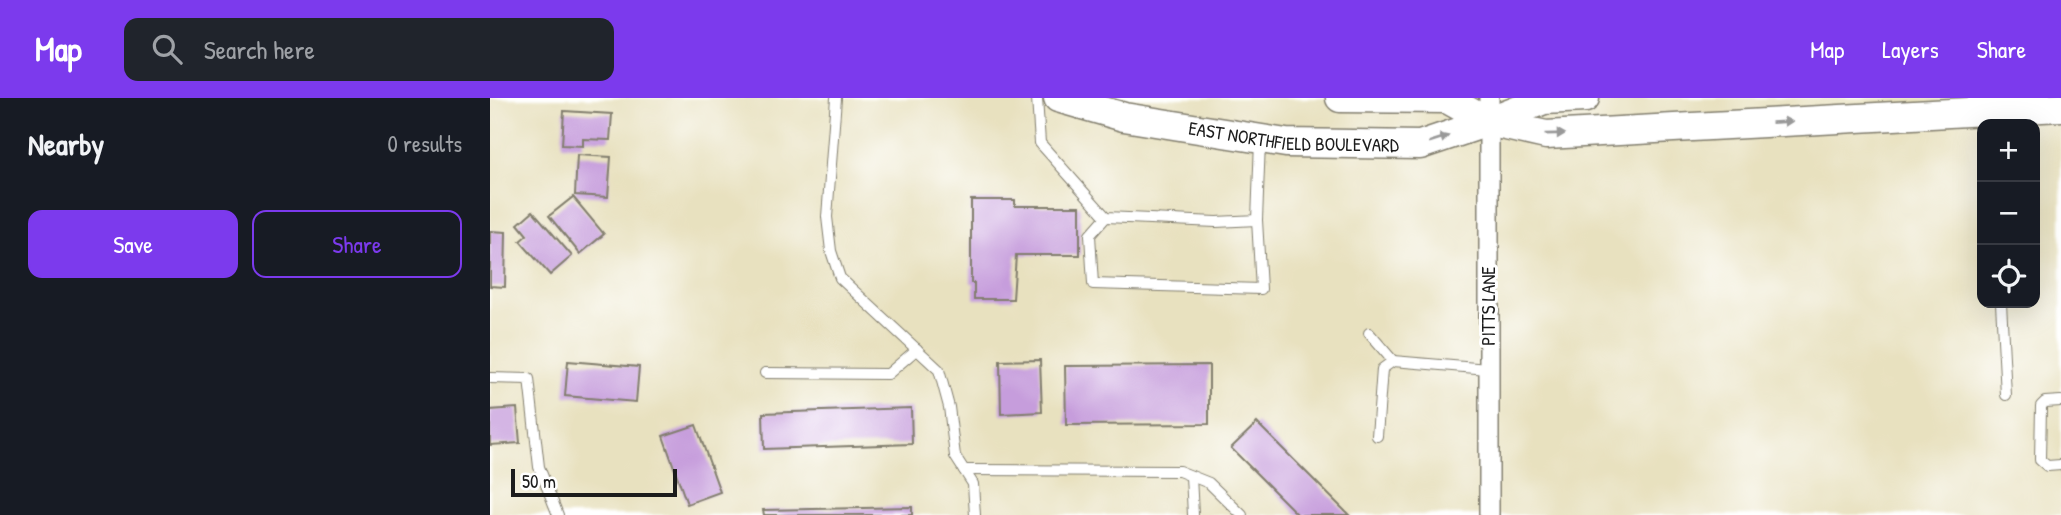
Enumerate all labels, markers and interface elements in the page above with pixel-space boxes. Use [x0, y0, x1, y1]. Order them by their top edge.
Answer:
search box [124, 18, 614, 81]
text: Map [35, 27, 82, 71]
icon: search [148, 30, 186, 68]
text: Search here [204, 32, 315, 67]
text: Map [1810, 33, 1844, 65]
text: Layers [1882, 33, 1939, 65]
text: Share [1977, 33, 2026, 65]
street label: EAST NORTHFIELD BOULEVARD [1187, 115, 1399, 158]
one-way arrow [1772, 116, 1794, 127]
map controls [1977, 119, 2040, 308]
button: + [1977, 119, 2040, 182]
text: Nearby [28, 124, 104, 164]
text: 0 results [387, 128, 462, 159]
one-way arrow [1544, 128, 1566, 139]
one-way arrow [1429, 133, 1450, 143]
button: − [1977, 182, 2040, 245]
button: Save [28, 210, 238, 278]
button: Share [252, 210, 462, 278]
button: locate [1977, 245, 2040, 308]
street label: PITTS LANE [1475, 266, 1501, 346]
scale bar [511, 466, 677, 498]
text: 50 m [522, 468, 556, 494]

